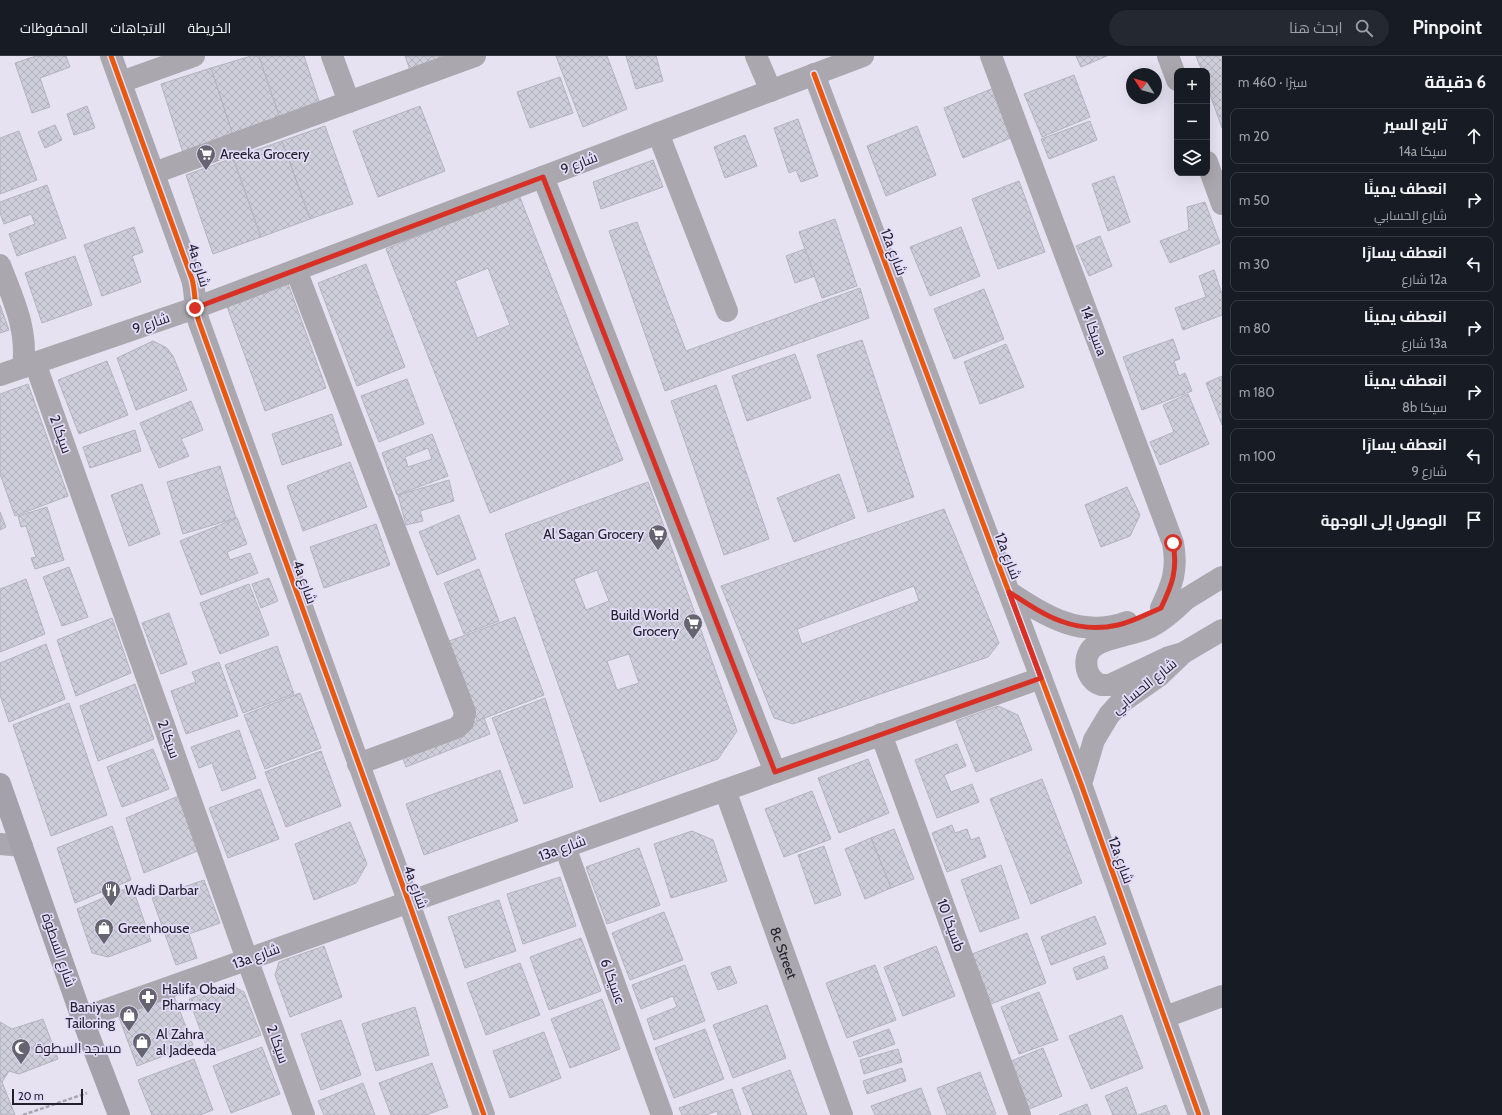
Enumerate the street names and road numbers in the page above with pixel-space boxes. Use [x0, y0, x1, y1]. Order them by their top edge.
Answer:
street label: شارع 9 [558, 148, 600, 178]
street label: 12a شارع [877, 226, 911, 278]
street label: 4a شارع [184, 241, 214, 289]
street label: سيكا 14a [1077, 304, 1111, 359]
street label: شارع 9 [130, 308, 172, 338]
street label: سيكا 2 [46, 412, 76, 456]
street label: 12a شارع [991, 530, 1025, 582]
street label: 4a شارع [289, 558, 321, 606]
street label: شارع الحسابي [1108, 654, 1182, 720]
street label: سيكا 2 [154, 717, 184, 761]
street label: 13a شارع [536, 831, 588, 865]
street label: 12a شارع [1104, 834, 1138, 886]
street label: 4a شارع [400, 863, 432, 911]
street label: سيكا 10b [933, 896, 969, 954]
street label: شارع السطوة [38, 911, 80, 989]
street label: 8c Street [766, 924, 801, 981]
street label: 13a شارع [230, 939, 282, 973]
street label: سيكا 6c [597, 956, 629, 1006]
street label: سيكا 2 [263, 1022, 293, 1066]

